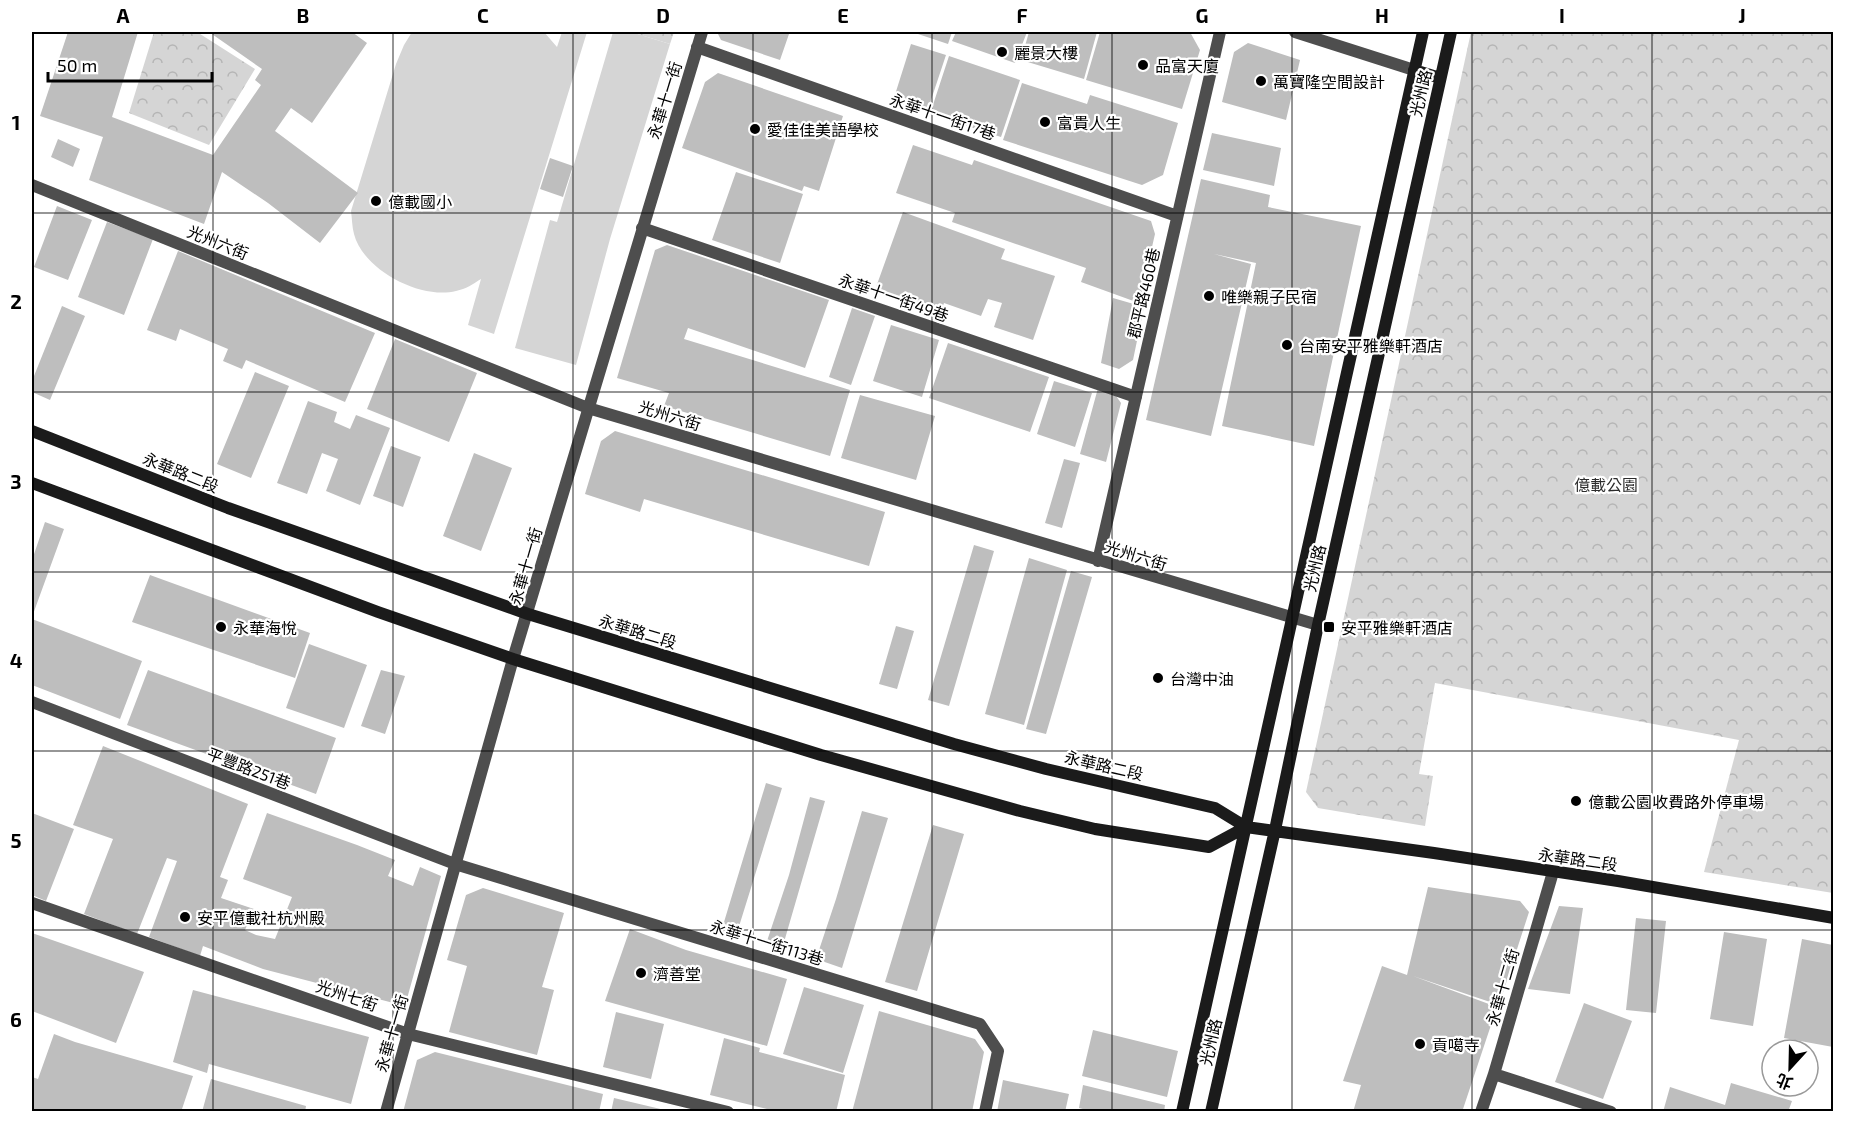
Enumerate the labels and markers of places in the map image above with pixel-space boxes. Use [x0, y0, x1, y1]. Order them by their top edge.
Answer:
place label: 麗景大樓 [1014, 43, 1078, 62]
marker: 麗景大樓 [995, 45, 1009, 59]
place label: 品富天廈 [1155, 56, 1219, 75]
marker: 品富天廈 [1136, 58, 1150, 72]
place label: 萬寶隆空間設計 [1273, 72, 1385, 91]
marker: 萬寶隆空間設計 [1254, 74, 1268, 88]
place label: 富貴人生 [1057, 113, 1121, 132]
marker: 富貴人生 [1038, 115, 1052, 129]
place label: 愛佳佳美語學校 [767, 120, 879, 139]
marker: 愛佳佳美語學校 [748, 122, 762, 136]
place label: 億載國小 [388, 192, 452, 211]
marker: 億載國小 [369, 194, 383, 208]
place label: 唯樂親子民宿 [1221, 287, 1317, 306]
marker: 唯樂親子民宿 [1202, 289, 1216, 303]
place label: 台南安平雅樂軒酒店 [1299, 336, 1443, 355]
marker: 台南安平雅樂軒酒店 [1280, 338, 1294, 352]
place label: 永華海悅 [233, 618, 297, 637]
place label: 安平雅樂軒酒店 [1341, 618, 1453, 637]
marker: 永華海悅 [214, 620, 228, 634]
marker: 安平雅樂軒酒店 [1322, 620, 1336, 634]
place label: 台灣中油 [1170, 669, 1234, 688]
marker: 台灣中油 [1151, 671, 1165, 685]
place label: 億載公園收費路外停車場 [1588, 792, 1764, 811]
marker: 億載公園收費路外停車場 [1569, 794, 1583, 808]
place label: 安平億載社杭州殿 [197, 908, 325, 927]
marker: 安平億載社杭州殿 [178, 910, 192, 924]
place label: 濟善堂 [653, 964, 701, 983]
marker: 濟善堂 [634, 966, 648, 980]
place label: 貢噶寺 [1432, 1035, 1480, 1054]
marker: 貢噶寺 [1413, 1037, 1427, 1051]

